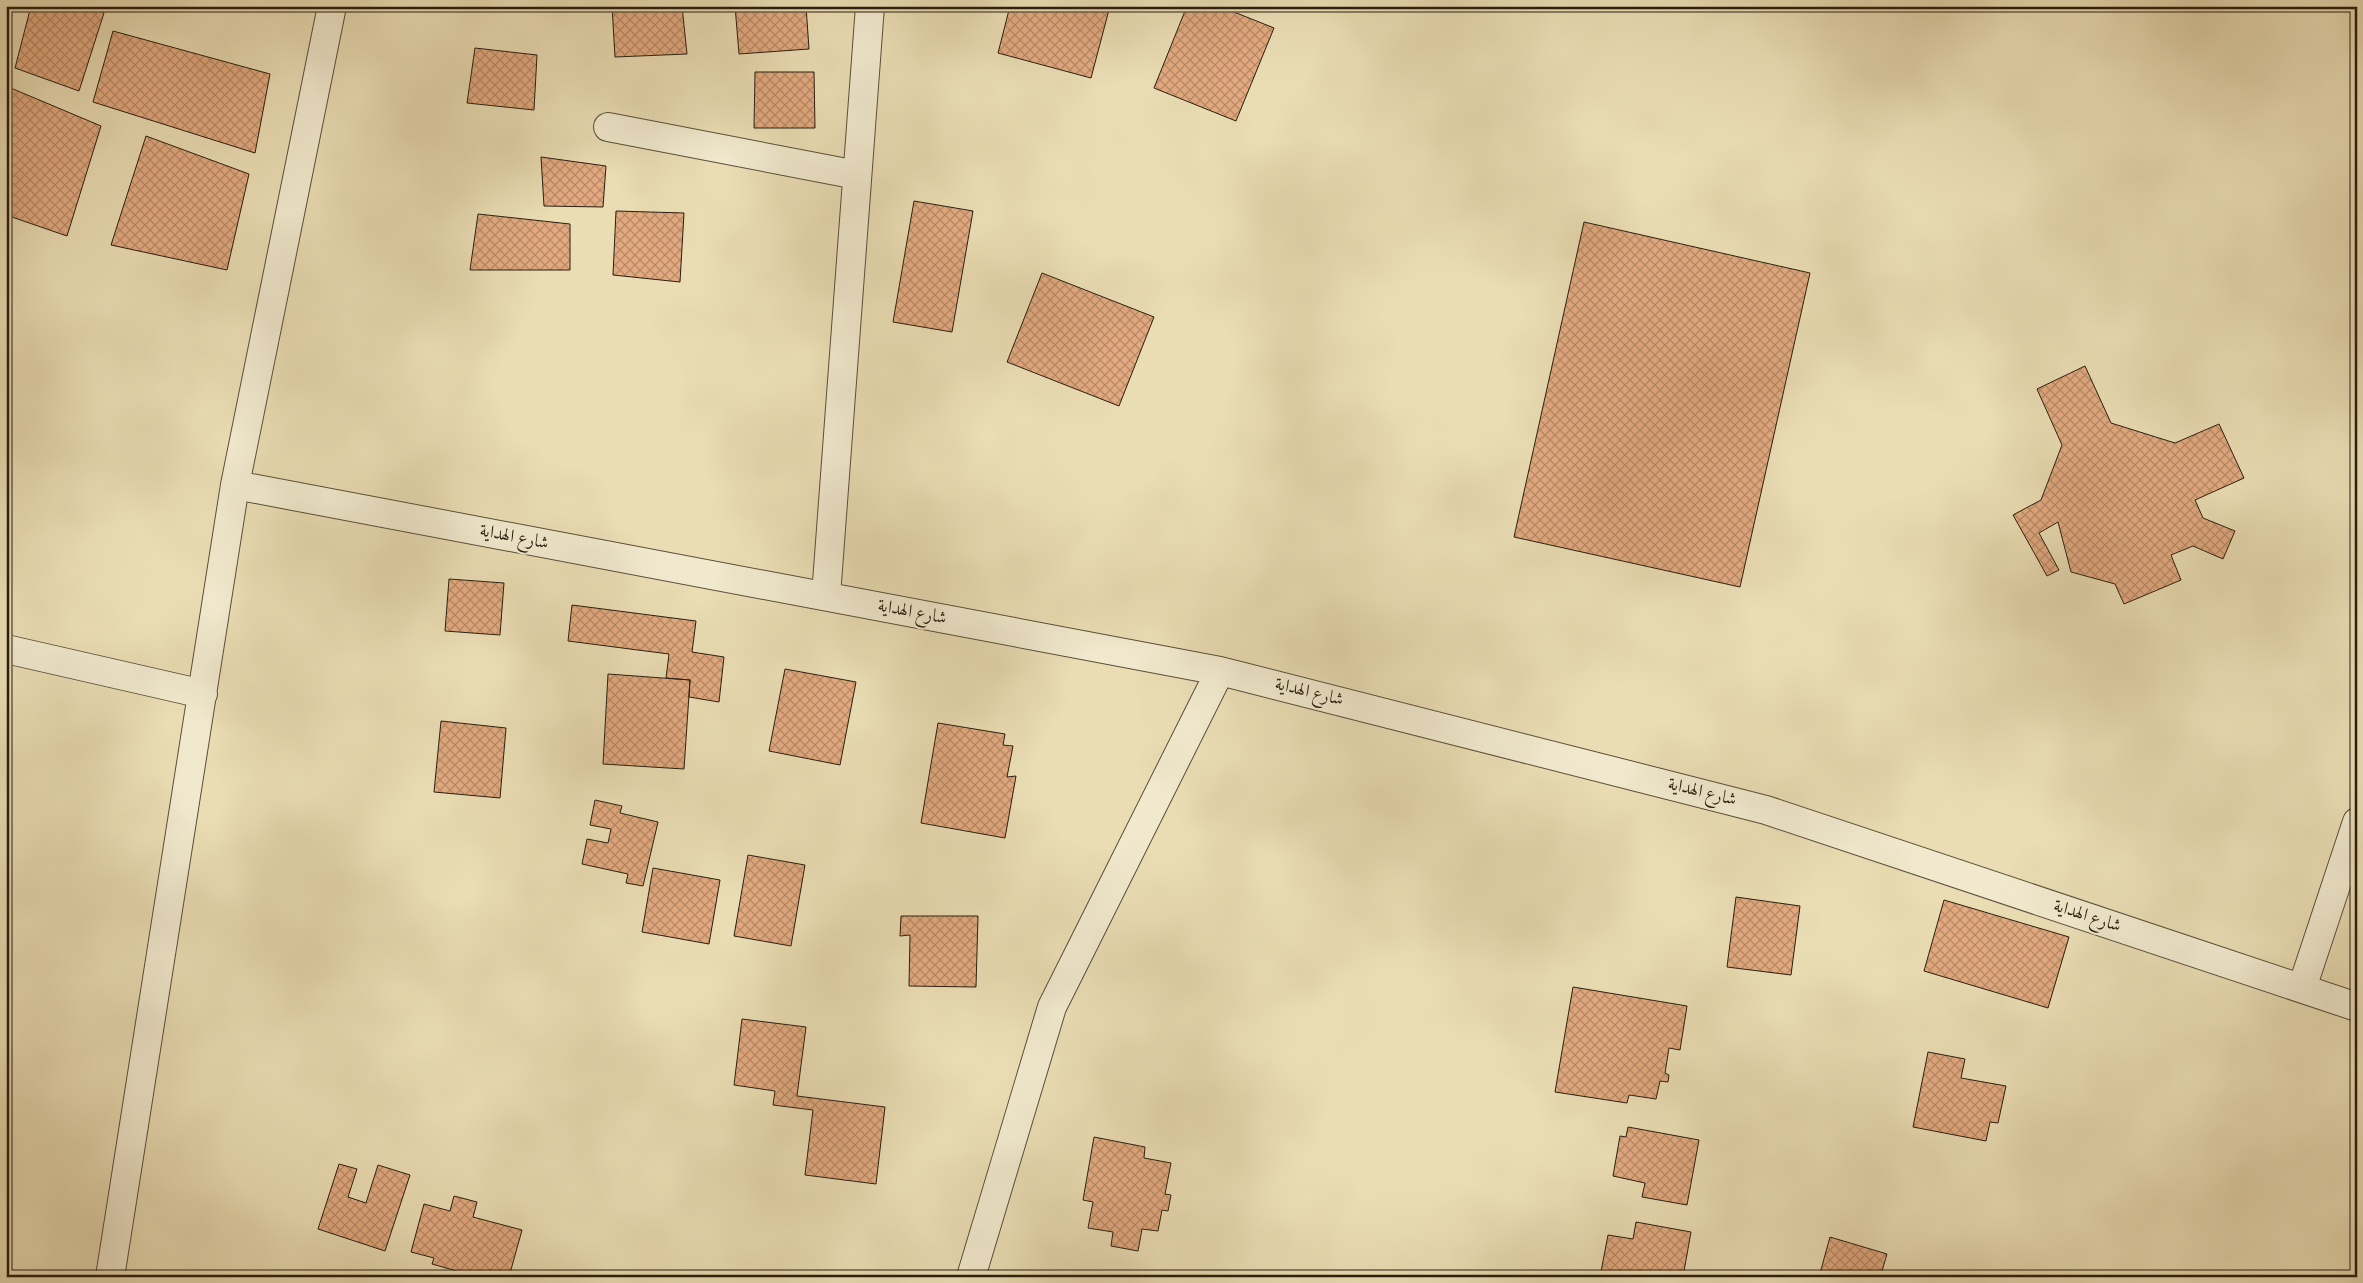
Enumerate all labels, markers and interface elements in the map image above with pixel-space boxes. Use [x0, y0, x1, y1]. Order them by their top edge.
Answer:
street label: شارع الهداية [477, 519, 551, 557]
street label: شارع الهداية [875, 594, 949, 632]
street label: شارع الهداية [1272, 672, 1346, 714]
street label: شارع الهداية [1665, 772, 1739, 814]
street label: شارع الهداية [2050, 894, 2124, 940]

